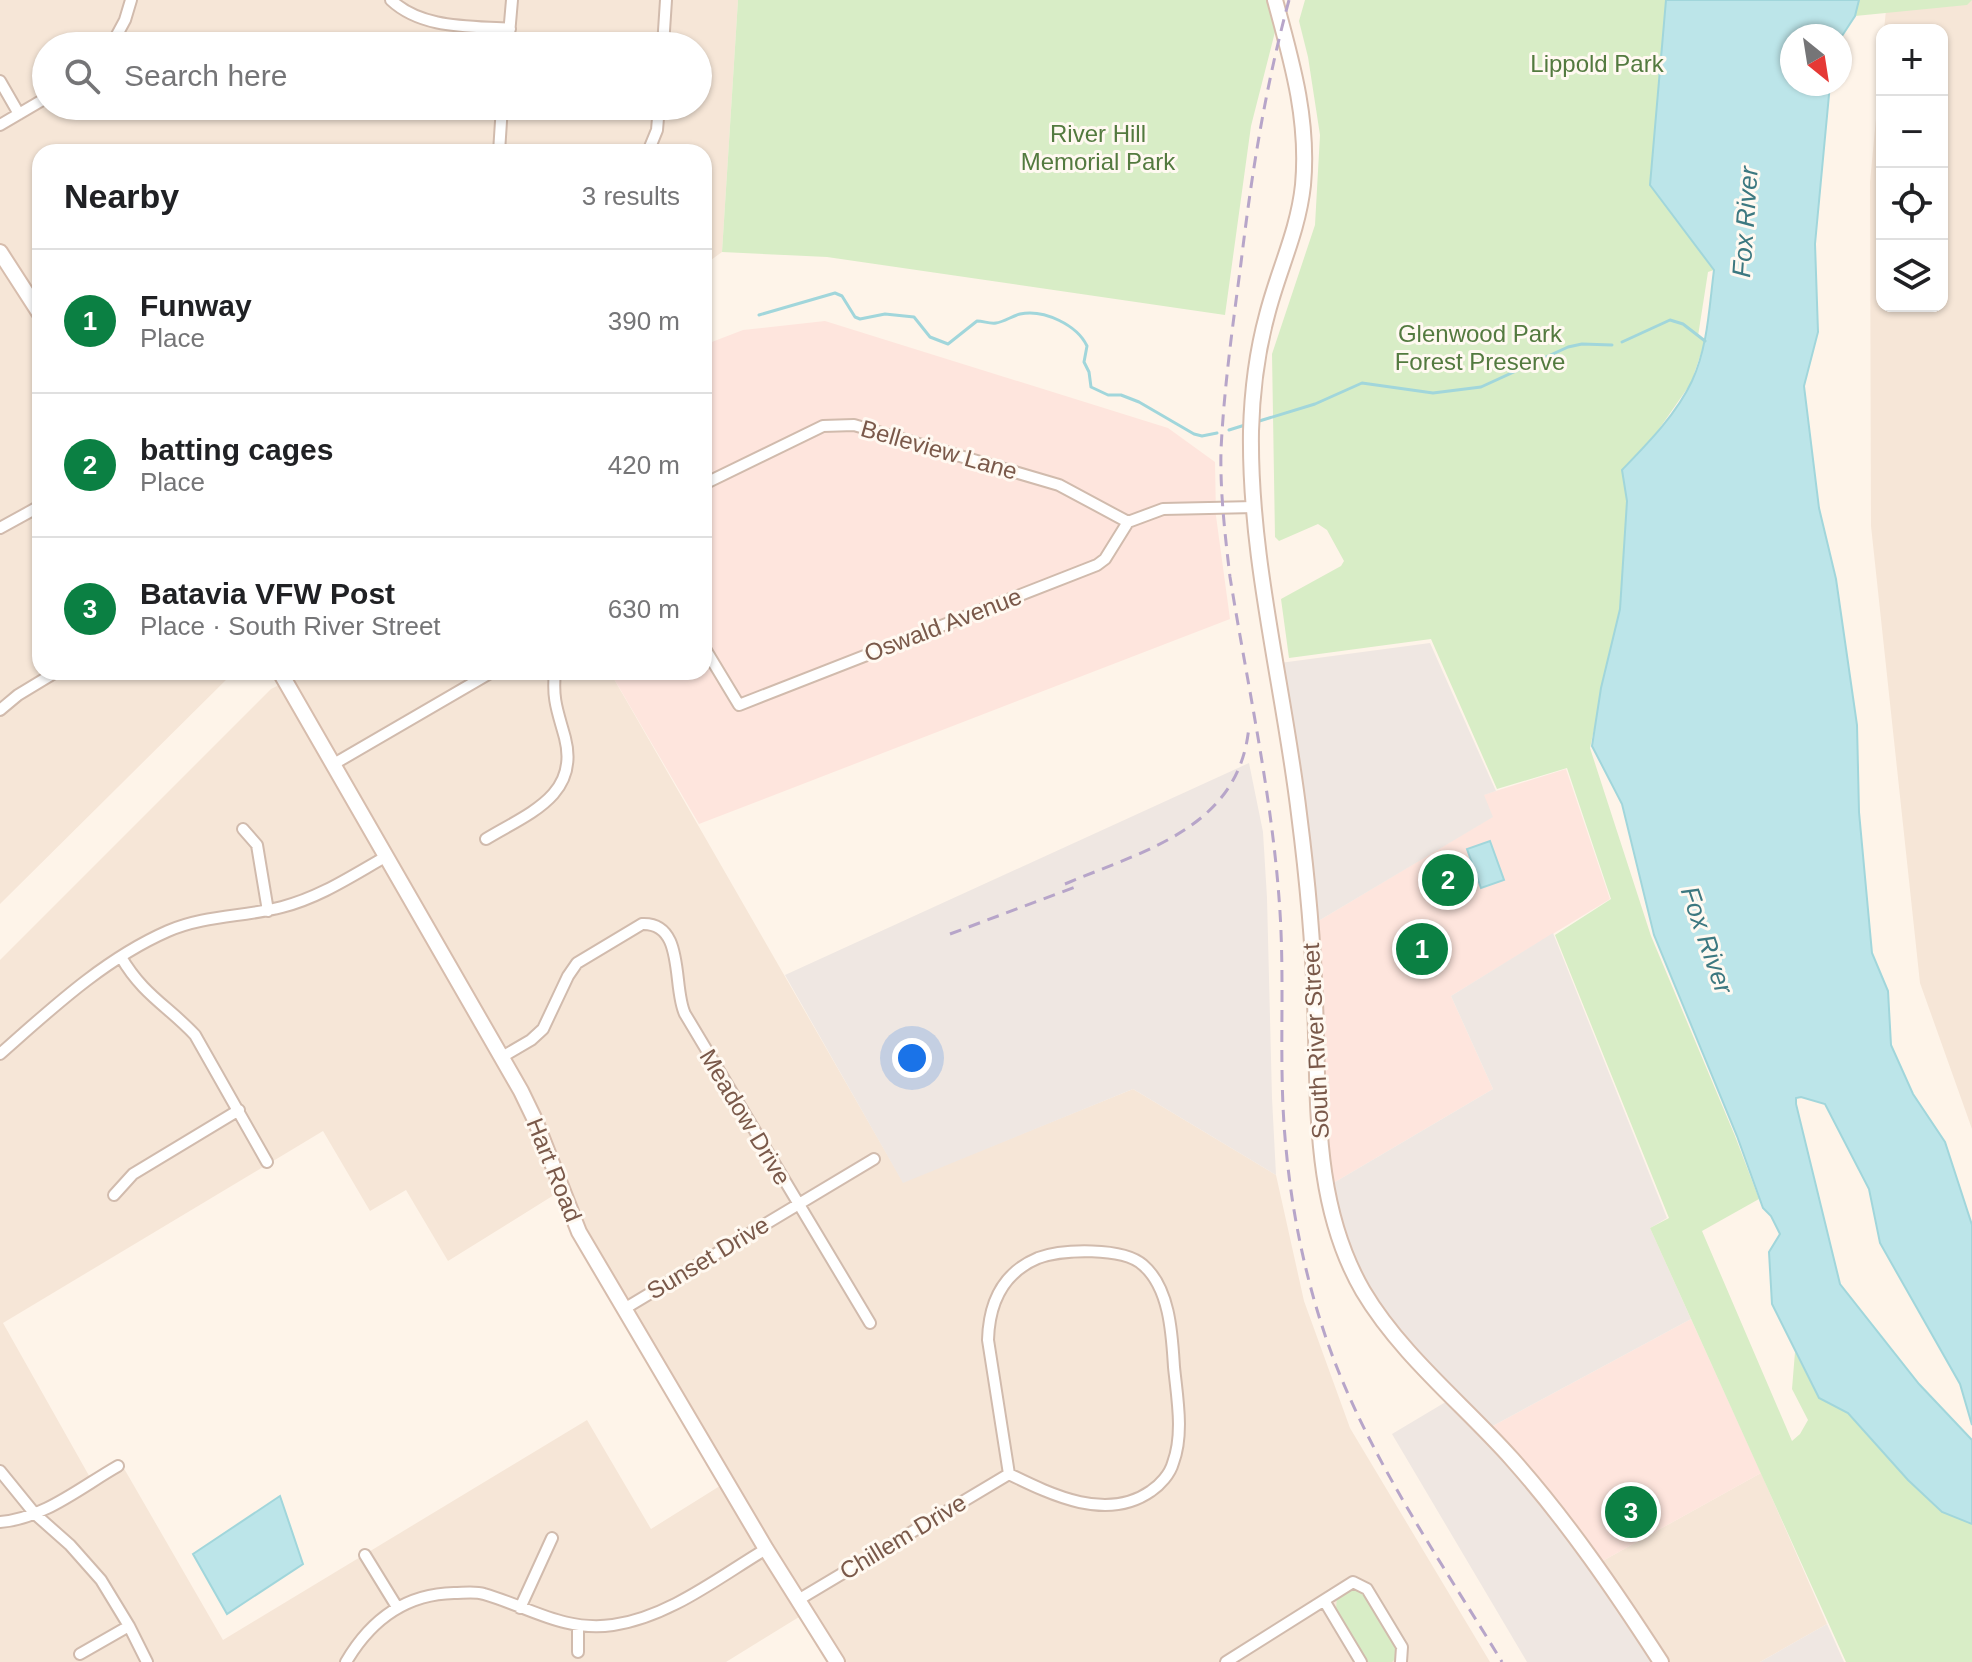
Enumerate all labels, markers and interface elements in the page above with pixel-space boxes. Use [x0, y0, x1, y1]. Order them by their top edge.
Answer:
north arrow [1780, 24, 1852, 96]
map controls [1876, 24, 1948, 312]
button: + [1876, 24, 1948, 96]
search box [32, 32, 712, 120]
park label: Lippold Park [1530, 50, 1665, 77]
icon: search [60, 54, 104, 98]
text: Search here [124, 59, 287, 92]
button: − [1876, 96, 1948, 168]
park label: River Hill Memorial Park [1021, 120, 1176, 175]
water label: Fox River [1726, 164, 1764, 279]
button: locate [1876, 168, 1948, 240]
text: Nearby [64, 177, 179, 215]
text: 3 results [582, 181, 680, 211]
button: layers [1876, 240, 1948, 312]
text: Funway [140, 289, 252, 322]
text: 1 [83, 306, 97, 336]
text: 390 m [608, 306, 680, 336]
park label: Glenwood Park Forest Preserve [1395, 320, 1565, 375]
text: Place [140, 323, 205, 353]
street label: Belleview Lane [858, 414, 1020, 485]
text: batting cages [140, 433, 333, 466]
text: 2 [83, 450, 97, 480]
text: 420 m [608, 450, 680, 480]
text: Place [140, 467, 205, 497]
text: Batavia VFW Post [140, 577, 395, 610]
street label: Oswald Avenue [860, 582, 1025, 667]
text: 3 [83, 594, 97, 624]
text: 630 m [608, 594, 680, 624]
text: Place · South River Street [140, 611, 441, 641]
pin: 2 [1422, 850, 1474, 910]
water label: Fox River [1675, 883, 1740, 999]
pin: 1 [1396, 919, 1448, 979]
street label: South River Street [1297, 942, 1334, 1140]
your location [892, 1038, 932, 1078]
street label: Meadow Drive [694, 1044, 797, 1189]
street label: Hart Road [521, 1114, 587, 1226]
street label: Sunset Drive [642, 1211, 774, 1305]
pin: 3 [1605, 1482, 1657, 1542]
street label: Chillem Drive [835, 1488, 971, 1585]

